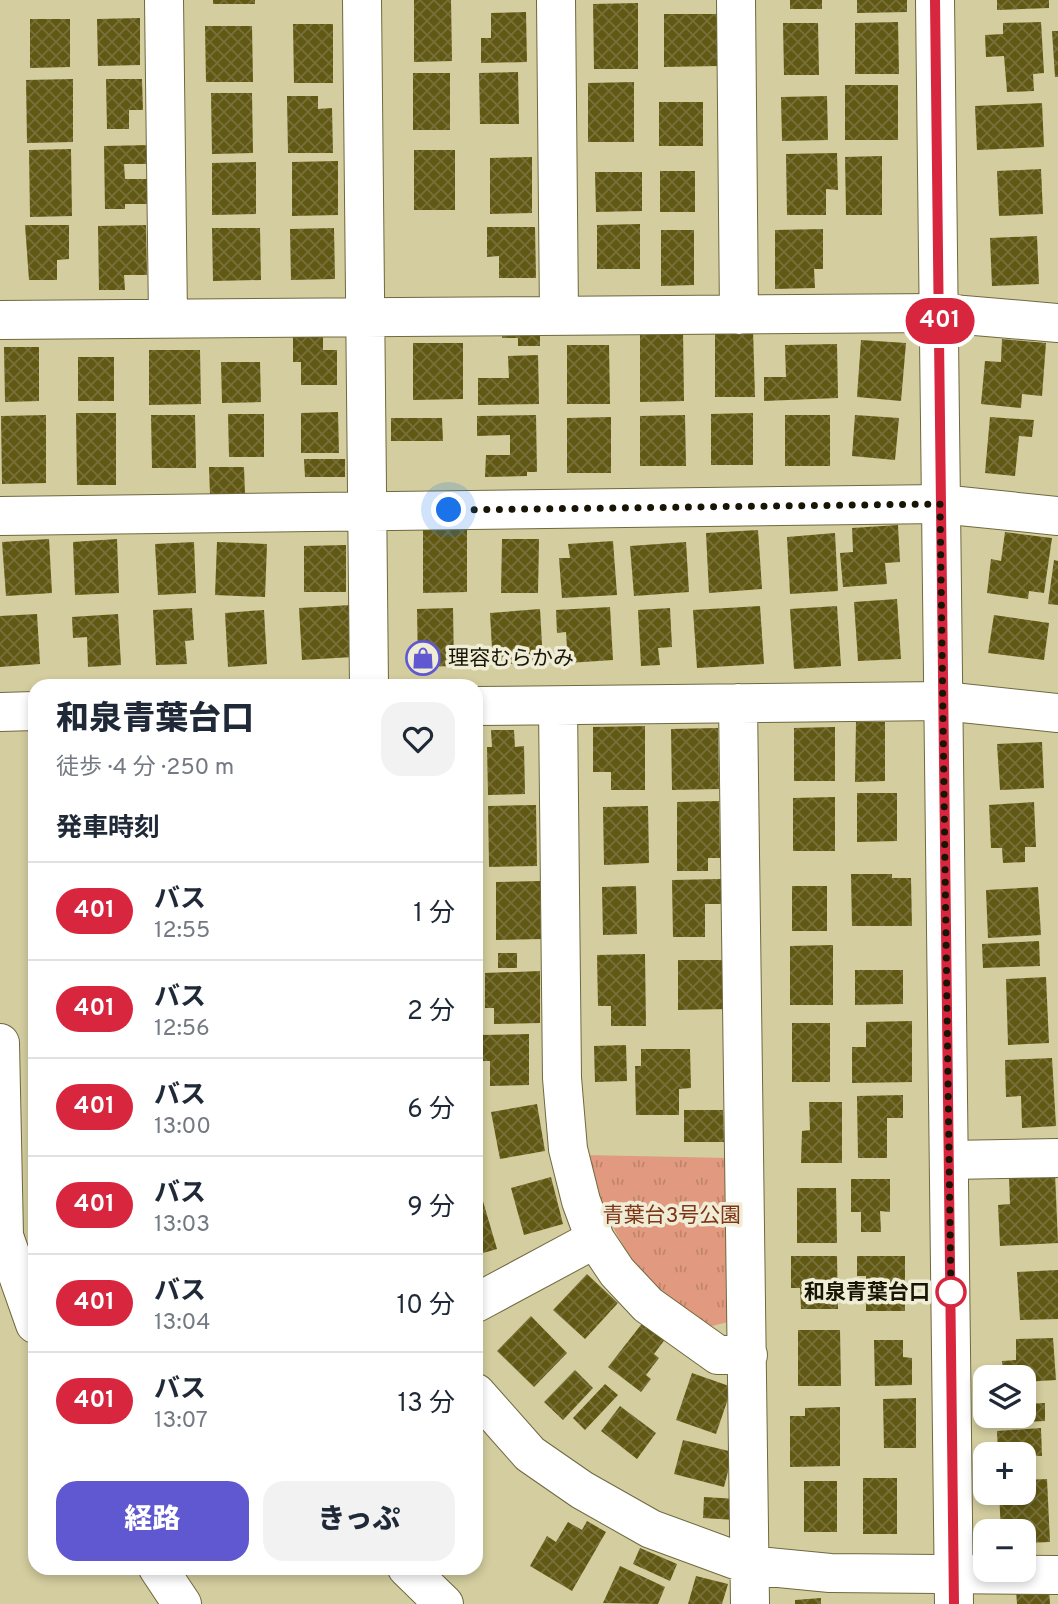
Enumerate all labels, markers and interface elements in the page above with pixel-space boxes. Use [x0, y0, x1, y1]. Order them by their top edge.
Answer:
line badge: 401 [900, 298, 980, 344]
text: 401 [920, 306, 960, 336]
your location [431, 492, 466, 527]
shop icon: 理容むらかみ [404, 639, 442, 677]
place label: 理容むらかみ [448, 646, 574, 673]
text: 和泉青葉台口 [56, 700, 254, 742]
button: heart [381, 702, 455, 776]
text: 徒歩 · 4 分 · 250 m [56, 754, 234, 783]
text: 発車時刻 [56, 813, 160, 846]
text: バス [154, 884, 206, 917]
text: 401 [74, 896, 115, 926]
text: 1 分 [413, 898, 455, 931]
text: 12:55 [154, 917, 210, 946]
text: バス [154, 982, 206, 1015]
text: 401 [74, 994, 115, 1024]
text: 2 分 [407, 996, 455, 1029]
text: 12:56 [154, 1015, 210, 1044]
text: バス [154, 1080, 206, 1113]
text: 401 [74, 1092, 115, 1122]
text: 6 分 [407, 1094, 455, 1127]
text: 13:00 [154, 1113, 211, 1142]
text: バス [154, 1178, 206, 1211]
text: 401 [74, 1190, 115, 1220]
text: 9 分 [407, 1192, 455, 1225]
park label: 青葉台3号公園 [603, 1203, 741, 1230]
text: 13:03 [154, 1211, 210, 1240]
text: バス [154, 1276, 206, 1309]
marker: 和泉青葉台口 [936, 1277, 966, 1307]
place label: 和泉青葉台口 [804, 1280, 930, 1307]
text: 401 [74, 1288, 115, 1318]
text: 10 分 [396, 1290, 455, 1323]
text: 13:04 [154, 1309, 211, 1338]
map controls [973, 1365, 1036, 1582]
button: layers [973, 1365, 1036, 1428]
text: バス [154, 1374, 206, 1407]
text: 401 [74, 1386, 115, 1416]
text: 13 分 [398, 1388, 455, 1421]
text: 13:07 [154, 1407, 208, 1436]
button: + [973, 1442, 1036, 1505]
button: 経路 [56, 1481, 249, 1561]
button: きっぷ [263, 1481, 455, 1561]
button: − [973, 1519, 1036, 1582]

